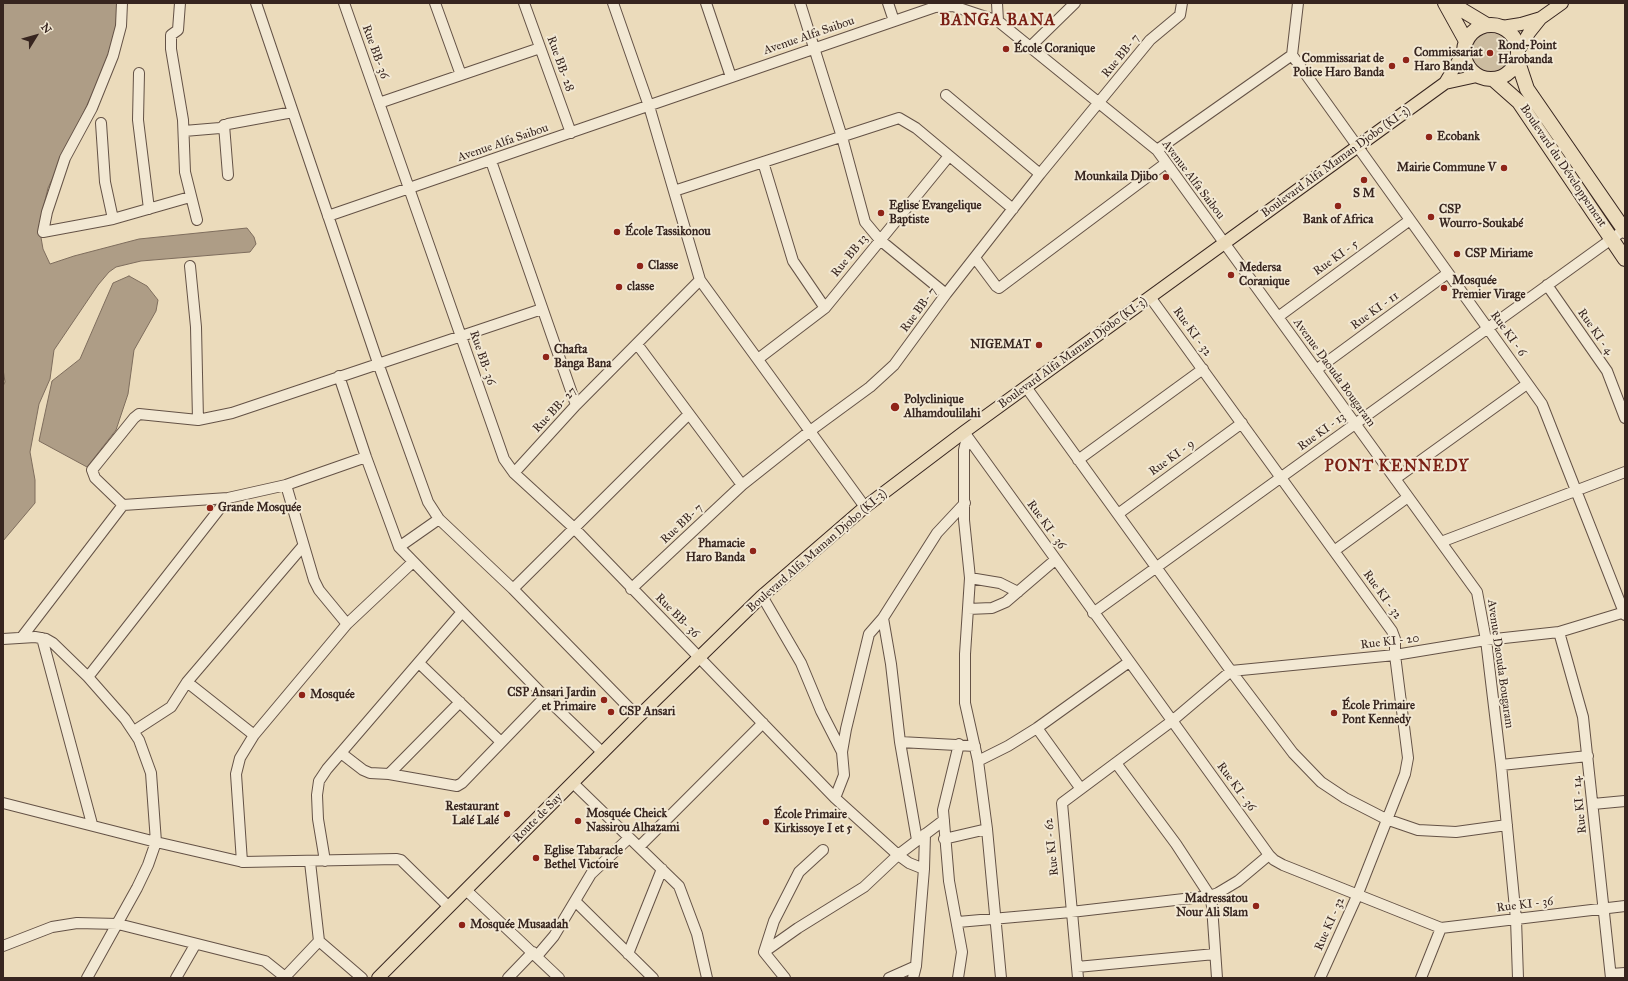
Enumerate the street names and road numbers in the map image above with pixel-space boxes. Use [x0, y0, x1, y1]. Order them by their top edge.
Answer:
street label: Avenue Alfa Saibou [762, 14, 856, 58]
street label: Rue BB- 36 [359, 23, 391, 81]
street label: Rue BB- 7 [1099, 31, 1143, 81]
street label: Rue BB- 28 [543, 34, 577, 94]
street label: Boulevard du Développement [1517, 102, 1609, 230]
street label: Boulevard Alfa Maman Djobo (KI-3) [1259, 103, 1413, 221]
street label: Avenue Alfa Saibou [456, 121, 550, 165]
street label: Avenue Alfa Saibou [1159, 138, 1227, 222]
street label: Rue BB 13 [829, 232, 871, 280]
street label: Rue KI - 5 [1311, 237, 1361, 279]
street label: Rue BB- 7 [898, 285, 940, 335]
street label: Rue KI - 11 [1348, 289, 1402, 333]
street label: Boulevard Alfa Maman Djobo (KI-3) [996, 294, 1150, 412]
street label: Rue KI - 32 [1169, 305, 1215, 359]
street label: Rue KI - 4 [1574, 306, 1616, 358]
street label: Rue KI - 6 [1487, 309, 1529, 359]
street label: Avenue Daouda Bougaram [1290, 316, 1378, 430]
street label: Rue BB- 36 [466, 329, 498, 387]
street label: Rue BB- 27 [530, 384, 580, 436]
street label: Rue KI - 13 [1295, 410, 1349, 454]
street label: Rue KI - 9 [1147, 437, 1197, 479]
street label: Boulevard Alfa Maman Djobo (KI-3) [744, 486, 890, 616]
street label: Rue KI - 36 [1023, 498, 1069, 552]
street label: Rue BB- 7 [658, 501, 706, 547]
street label: Rue KI - 32 [1359, 568, 1405, 622]
street label: Rue BB- 36 [652, 591, 702, 641]
street label: Avenue Daouda Bougaram [1484, 599, 1516, 729]
street label: Rue KI - 20 [1360, 631, 1420, 653]
street label: Rue KI - 36 [1213, 760, 1259, 814]
street label: Rue KI - 14 [1570, 776, 1590, 834]
street label: Route de Say [510, 790, 566, 846]
street label: Rue KI - 62 [1042, 817, 1062, 877]
street label: Rue KI - 36 [1496, 894, 1554, 916]
street label: Rue KI - 32 [1312, 895, 1348, 953]

